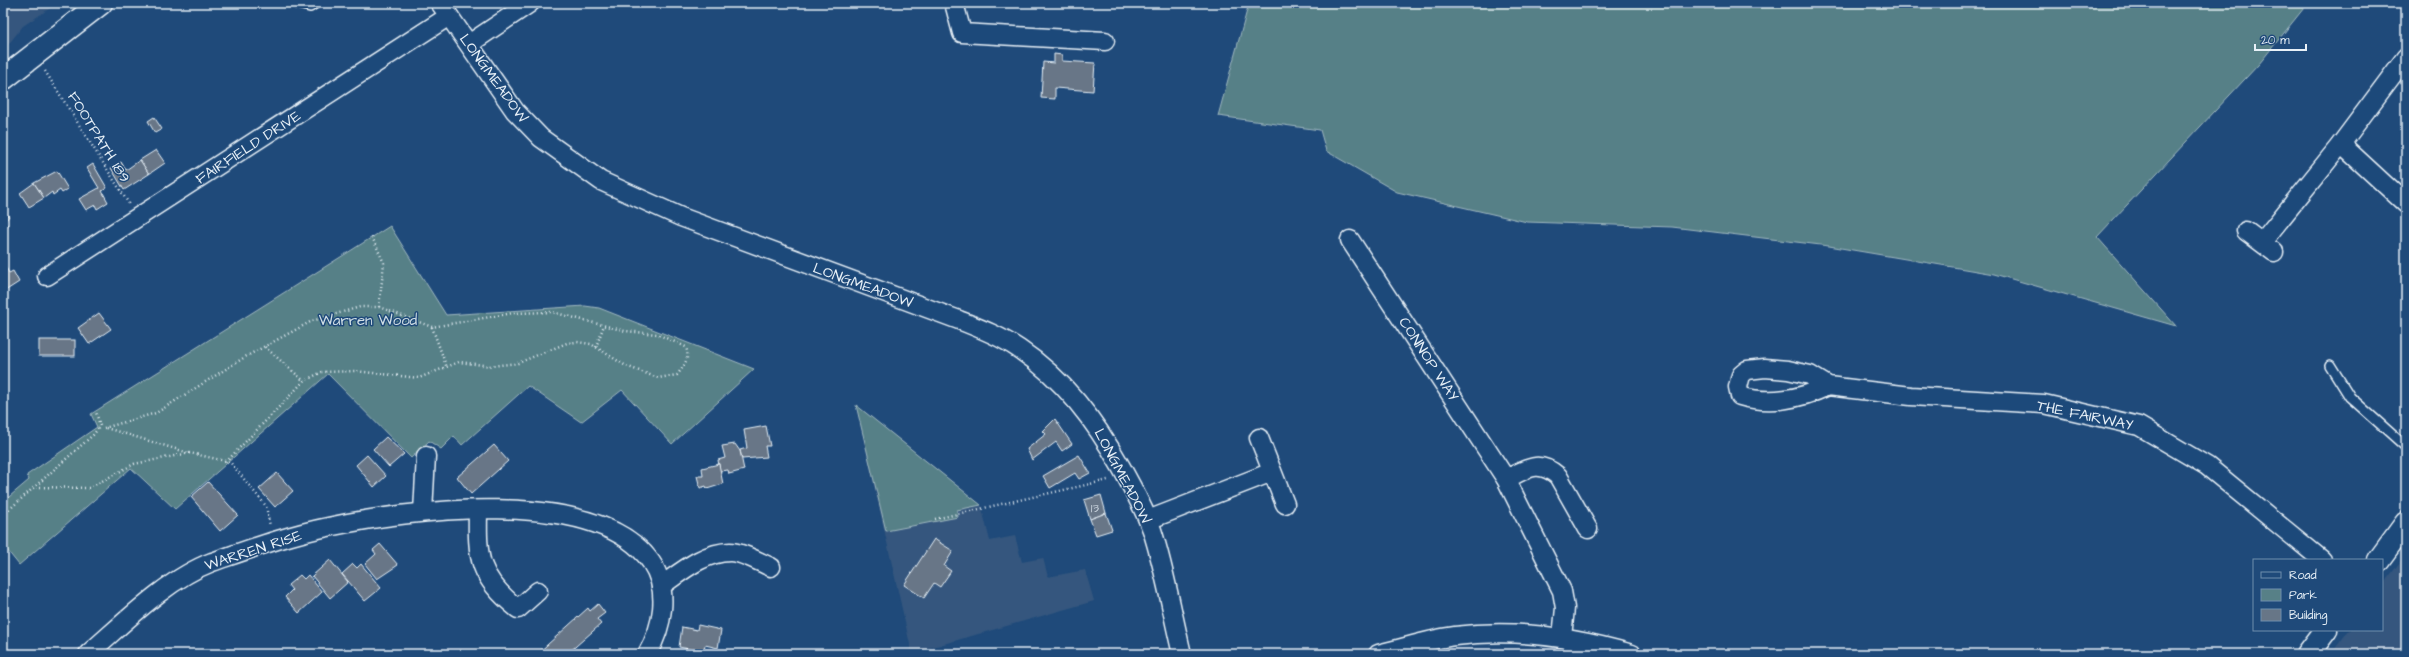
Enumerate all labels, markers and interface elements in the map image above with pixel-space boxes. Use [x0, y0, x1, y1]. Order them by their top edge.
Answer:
scale bar [2255, 26, 2306, 52]
street label: LONGMEADOW [454, 30, 533, 127]
text: 20 m [2261, 32, 2290, 49]
street label: FOOTPATH 189 [62, 88, 135, 187]
street label: FAIRFIELD DRIVE [192, 105, 305, 189]
street label: LONGMEADOW [810, 258, 916, 313]
park label: Warren Wood [319, 310, 418, 331]
street label: CONNOP WAY [1393, 313, 1464, 406]
street label: THE FAIRWAY [2035, 395, 2135, 436]
street label: LONGMEADOW [1089, 425, 1156, 528]
house number: 13 [1091, 499, 1100, 517]
street label: WARREN RISE [202, 525, 304, 576]
legend [2253, 559, 2383, 631]
text: Road [2289, 567, 2317, 584]
text: Park [2289, 587, 2317, 604]
text: Building [2289, 607, 2327, 625]

